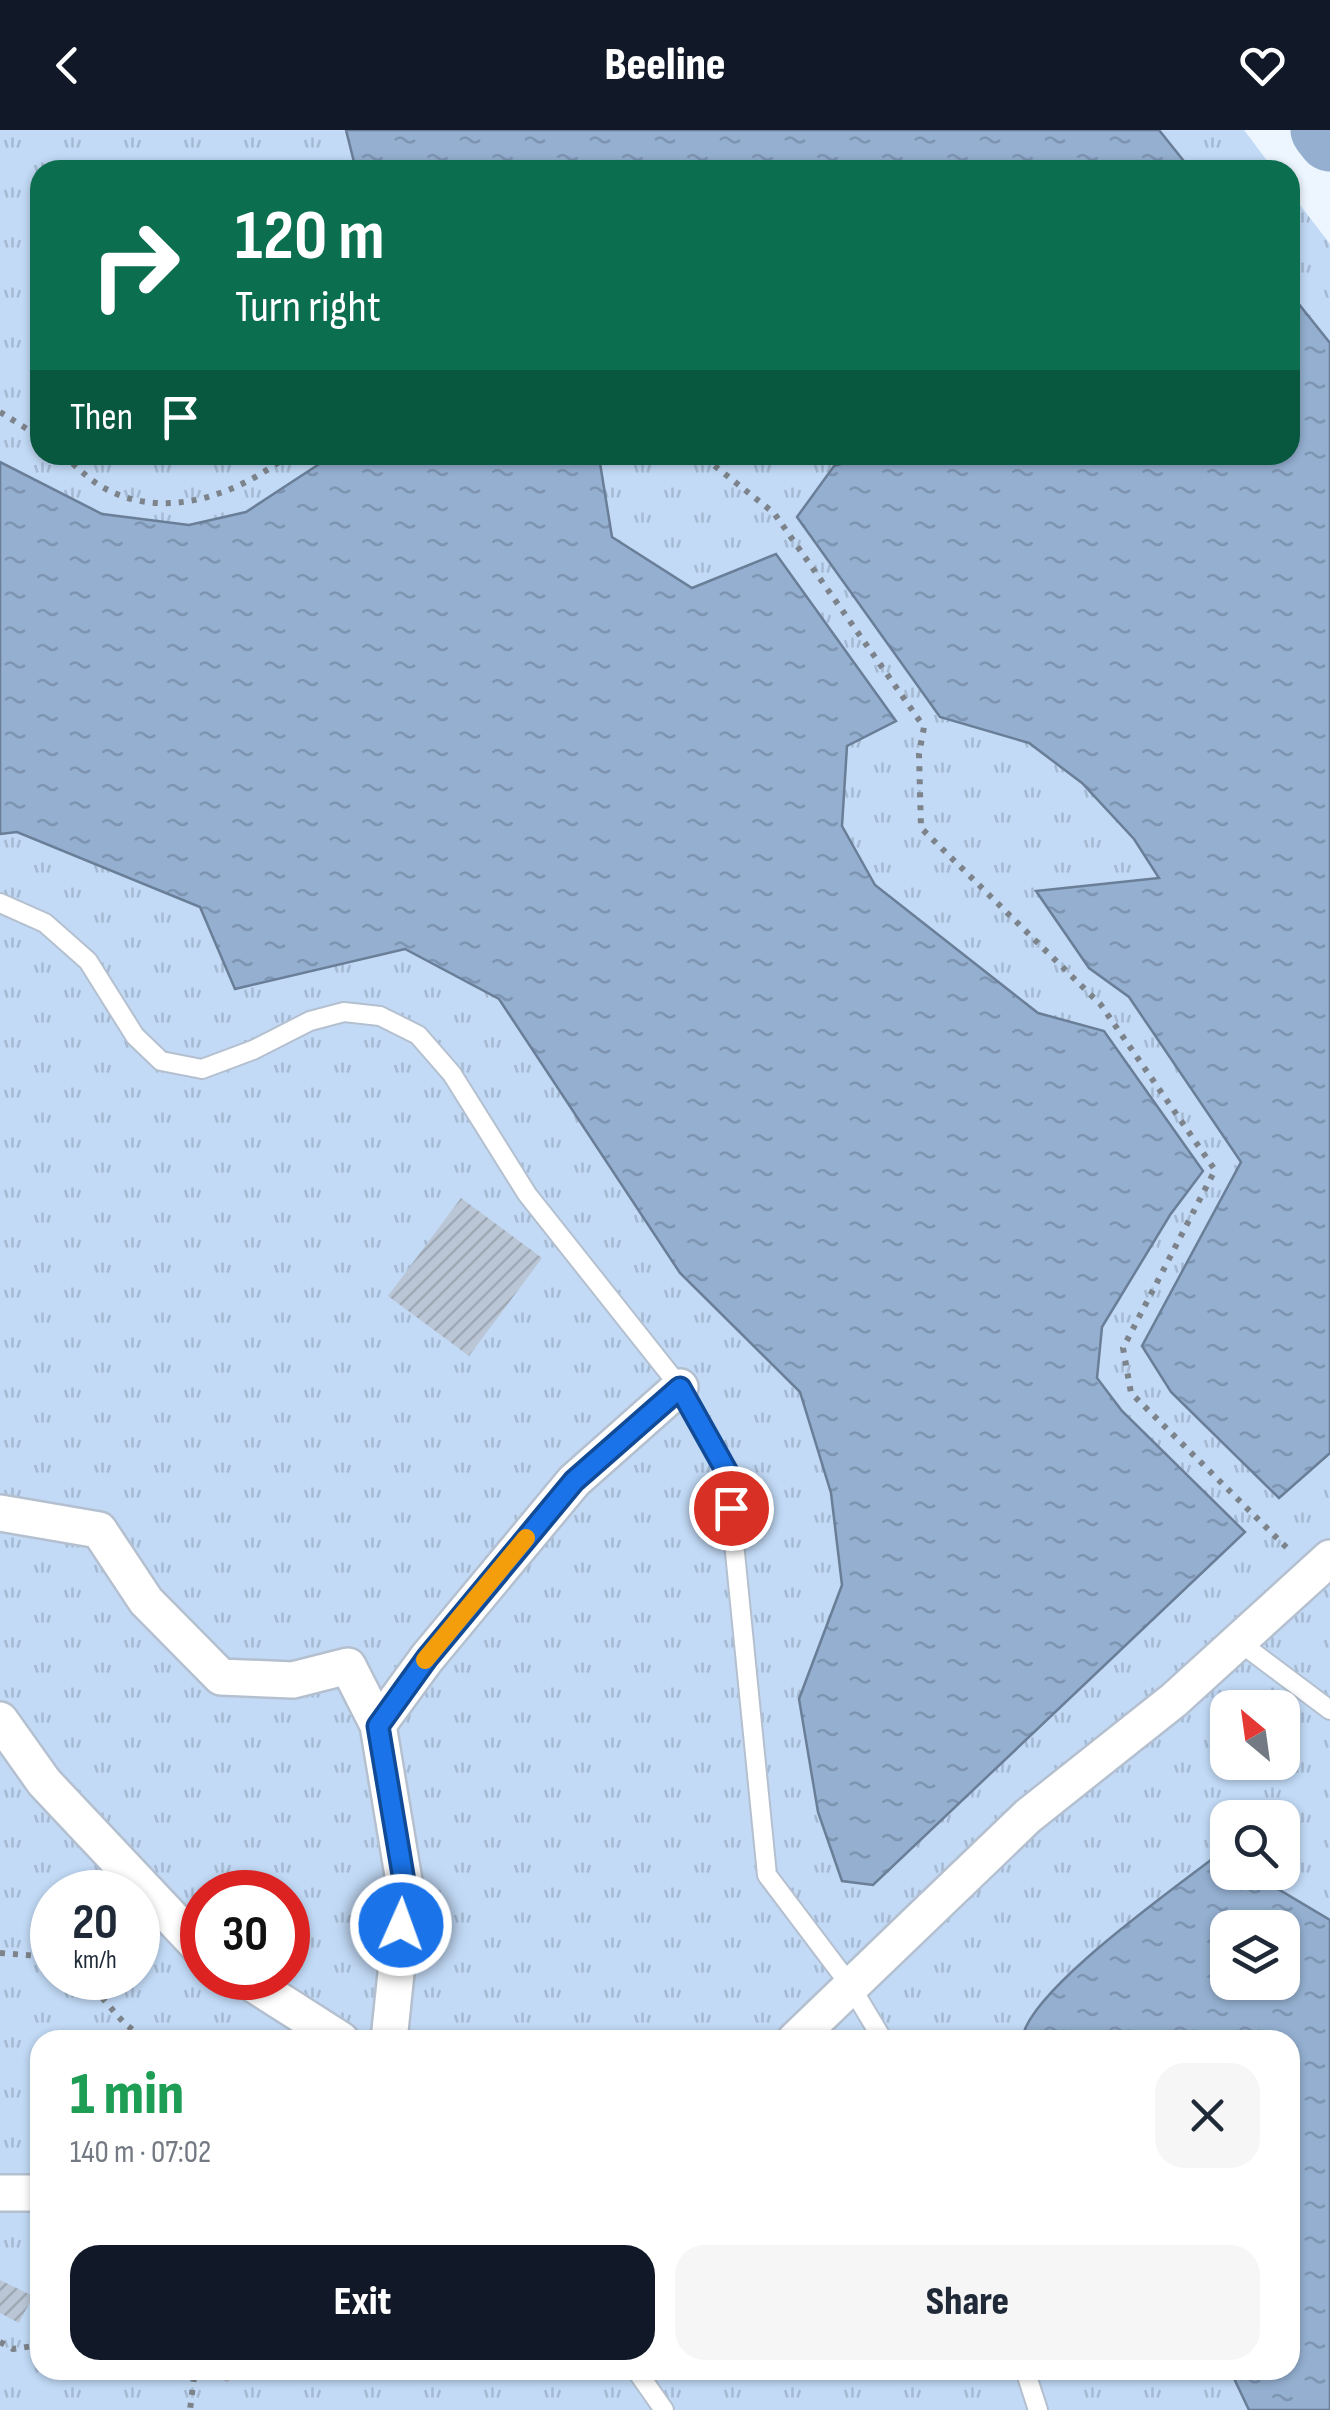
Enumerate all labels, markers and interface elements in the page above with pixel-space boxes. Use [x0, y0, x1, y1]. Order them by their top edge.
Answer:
icon: back [40, 38, 95, 93]
text: Beeline [604, 38, 726, 93]
icon: heart [1235, 38, 1290, 93]
text: 120 m [235, 195, 385, 279]
icon: right [70, 200, 200, 330]
text: Turn right [235, 280, 381, 335]
icon: arrive [153, 390, 208, 445]
text: Then [70, 395, 133, 440]
pin [689, 1466, 774, 1551]
icon: arrive [704, 1481, 759, 1536]
north arrow [1210, 1690, 1300, 1780]
map controls [1210, 1690, 1300, 2000]
button: search [1210, 1800, 1300, 1890]
speed limit sign: 30 [180, 1870, 310, 2000]
position arrow [349, 1873, 453, 1977]
text: 20 [72, 1893, 118, 1953]
button: layers [1210, 1910, 1300, 2000]
text: km/h [73, 1945, 117, 1976]
text: 1 min [70, 2059, 184, 2131]
button: close [1155, 2063, 1260, 2168]
text: 140 m · 07:02 [70, 2133, 211, 2172]
button: Exit [70, 2245, 655, 2360]
button: Share [675, 2245, 1260, 2360]

